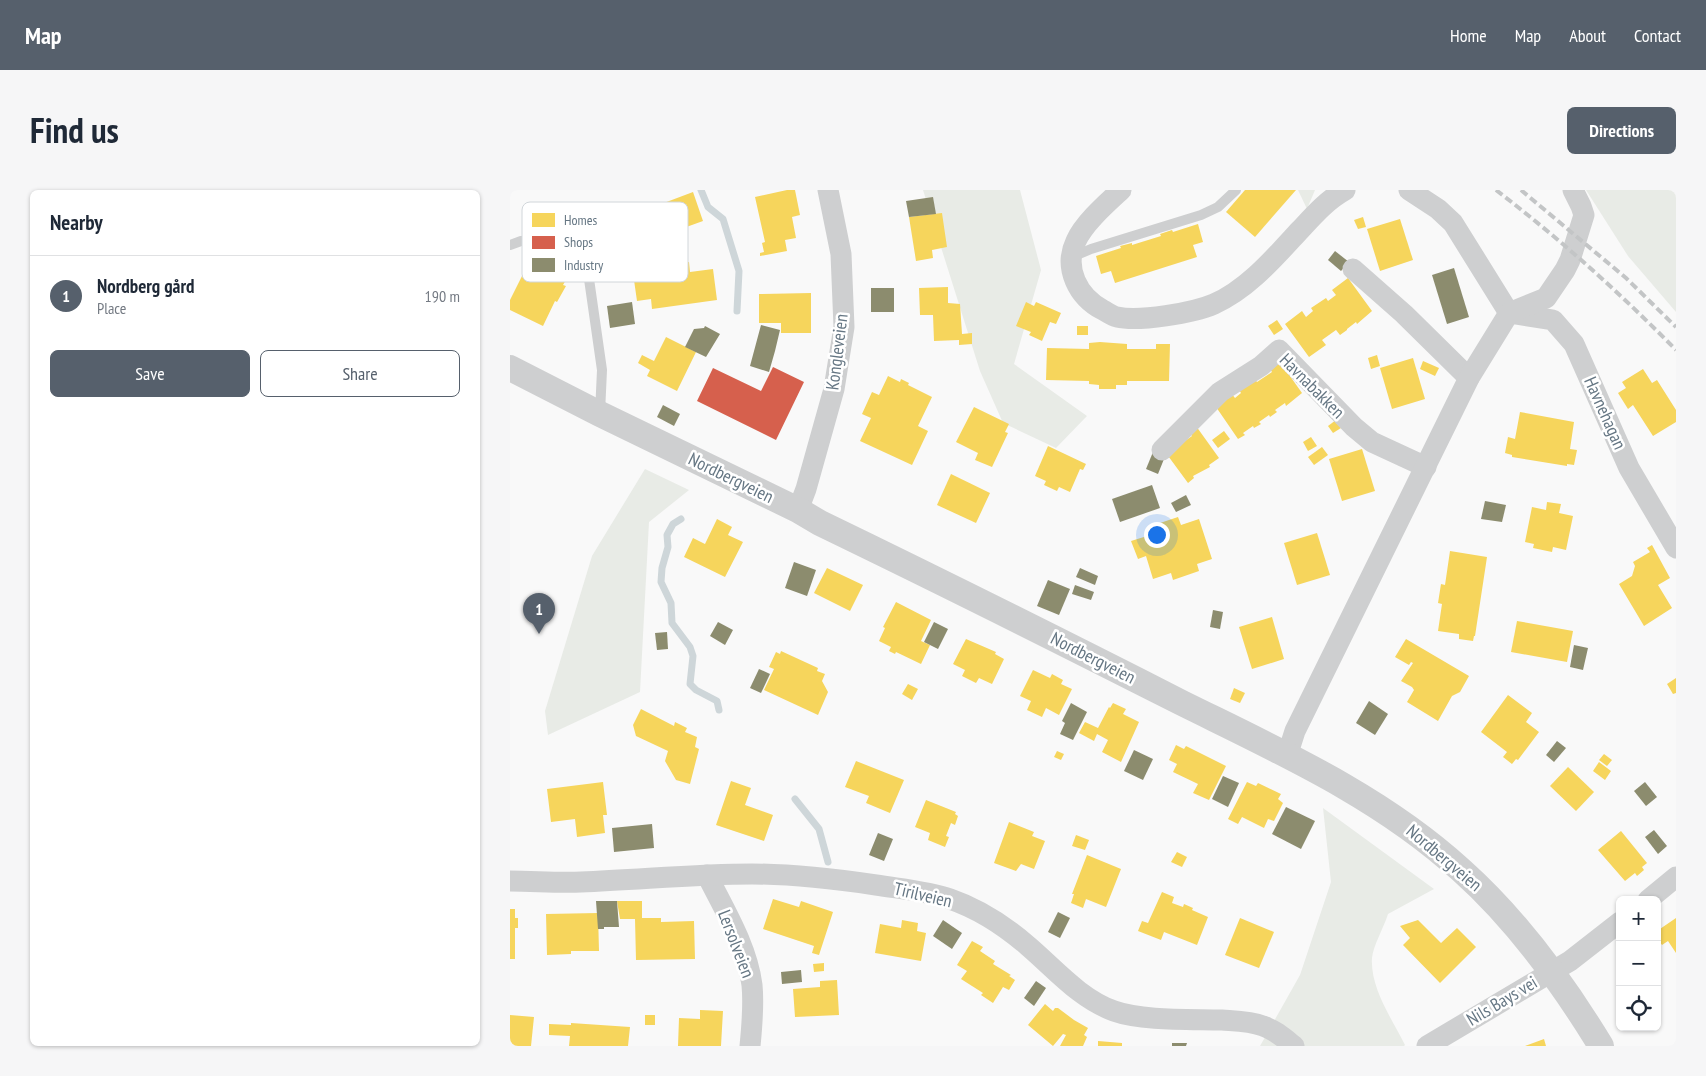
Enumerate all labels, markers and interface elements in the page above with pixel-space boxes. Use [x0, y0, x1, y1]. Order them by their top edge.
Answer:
text: Map [25, 20, 62, 51]
text: Home [1450, 24, 1487, 47]
text: Map [1515, 24, 1541, 47]
text: About [1569, 24, 1606, 47]
text: Contact [1634, 24, 1681, 47]
text: Find us [30, 107, 119, 153]
button: Directions [1567, 107, 1676, 154]
legend [522, 202, 688, 282]
text: Nearby [50, 209, 103, 236]
text: Homes [564, 211, 597, 229]
text: Shops [564, 233, 593, 251]
text: Industry [564, 256, 604, 274]
text: Nordberg gård [97, 274, 194, 298]
text: 1 [62, 286, 70, 306]
text: 190 m [425, 286, 460, 306]
text: Place [97, 298, 126, 318]
street label: Kongleveien [820, 313, 853, 391]
street label: Havnabakken [1275, 348, 1350, 423]
button: Save [50, 350, 250, 397]
button: Share [260, 350, 460, 397]
street label: Havnehagan [1579, 373, 1632, 453]
street label: Nordbergveien [685, 447, 778, 508]
your location [1144, 522, 1170, 548]
pin: 1 [523, 593, 555, 634]
street label: Nordbergveien [1047, 626, 1139, 689]
street label: Nordbergveien [1402, 819, 1487, 896]
street label: Tirilveien [892, 877, 954, 912]
map controls [1616, 896, 1661, 1031]
button: + [1616, 896, 1661, 941]
street label: Lersolveien [713, 907, 760, 981]
button: − [1616, 941, 1661, 986]
street label: Nils Bays vei [1462, 971, 1541, 1031]
button: locate [1616, 986, 1661, 1031]

